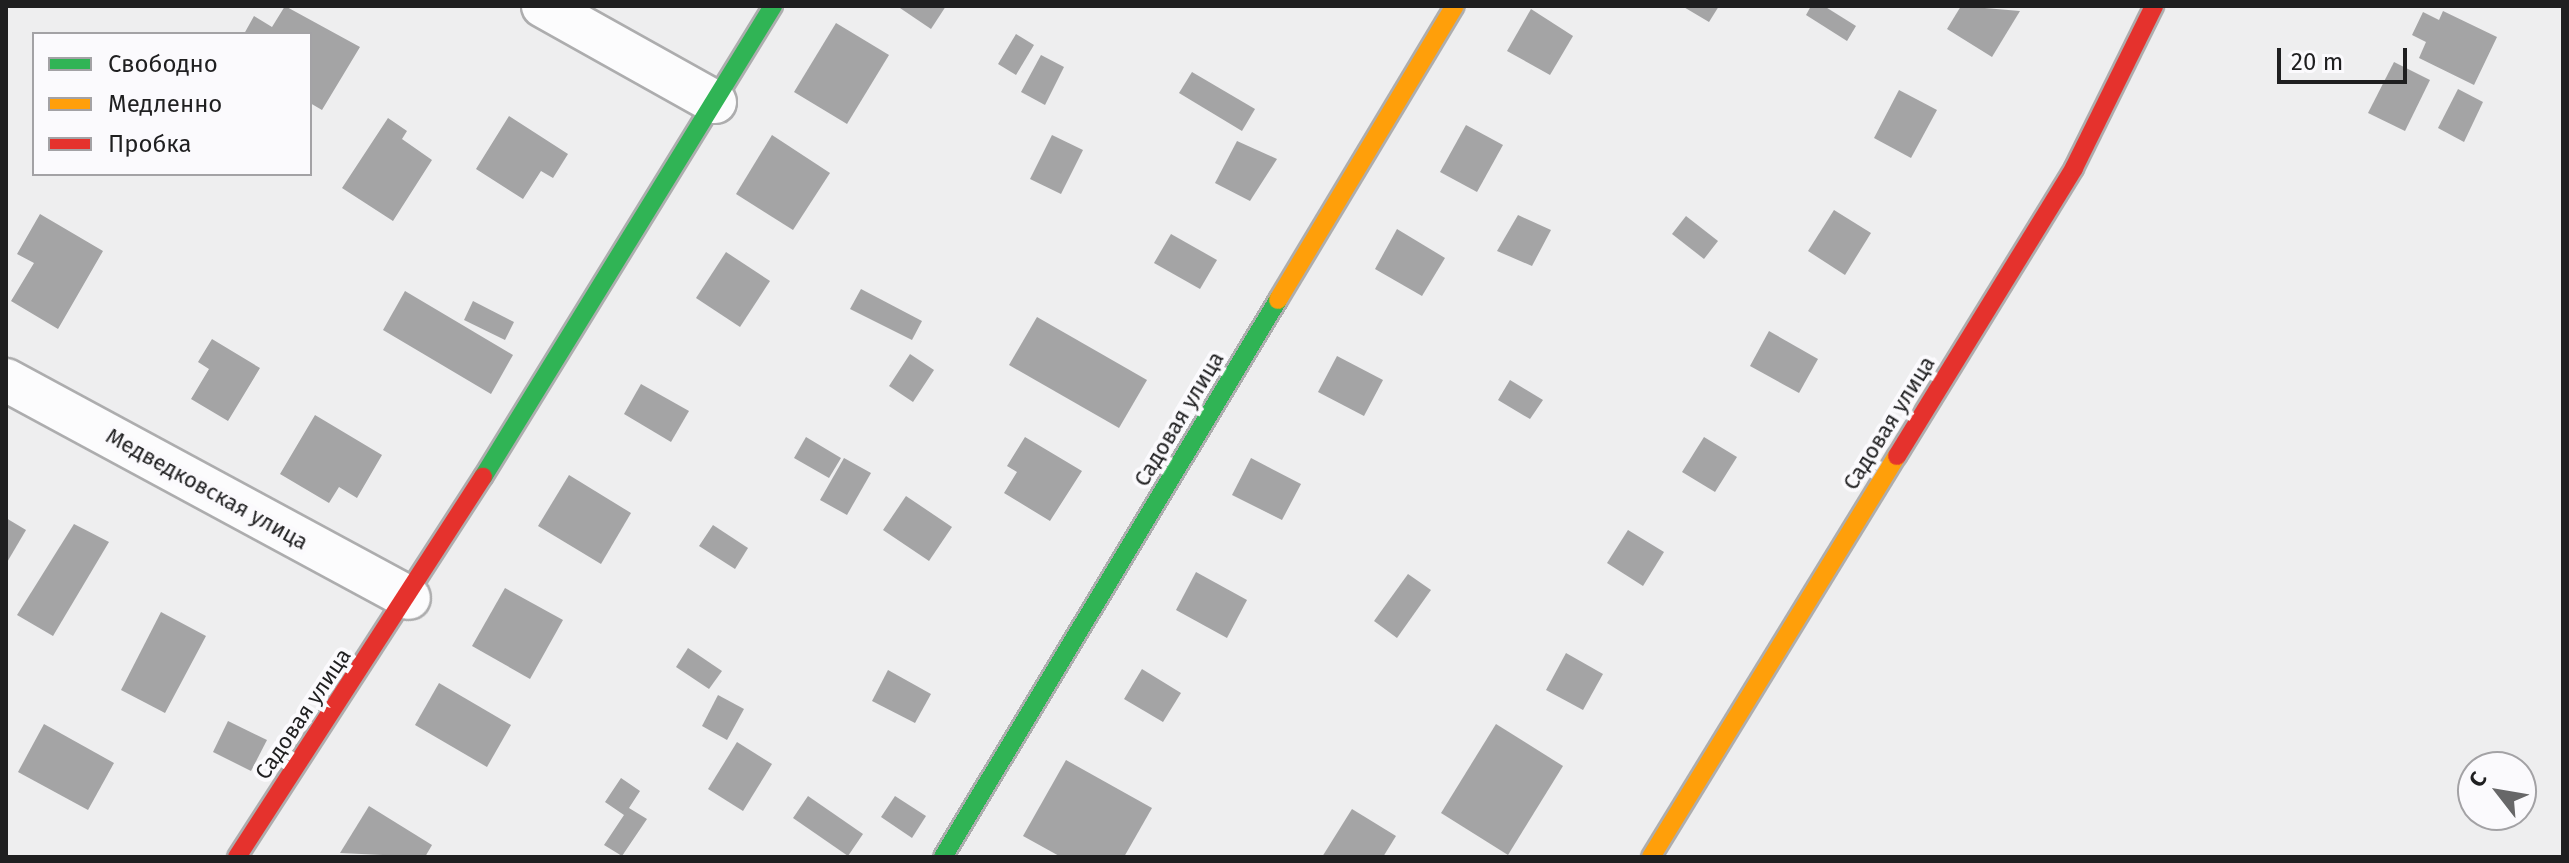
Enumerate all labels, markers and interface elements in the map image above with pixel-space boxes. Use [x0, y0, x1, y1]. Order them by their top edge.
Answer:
legend [32, 32, 312, 176]
scale bar [2281, 32, 2411, 82]
text: 20 m [2291, 48, 2343, 76]
text: Свободно [108, 50, 218, 78]
text: Медленно [108, 90, 222, 118]
text: Пробка [108, 130, 192, 158]
street label: Садовая улица [1128, 347, 1230, 491]
street label: Садовая улица [1837, 351, 1941, 495]
street label: Медведковская улица [101, 422, 313, 556]
street label: Садовая улица [249, 643, 357, 785]
north arrow [2457, 751, 2537, 831]
text: С [2463, 767, 2493, 792]

